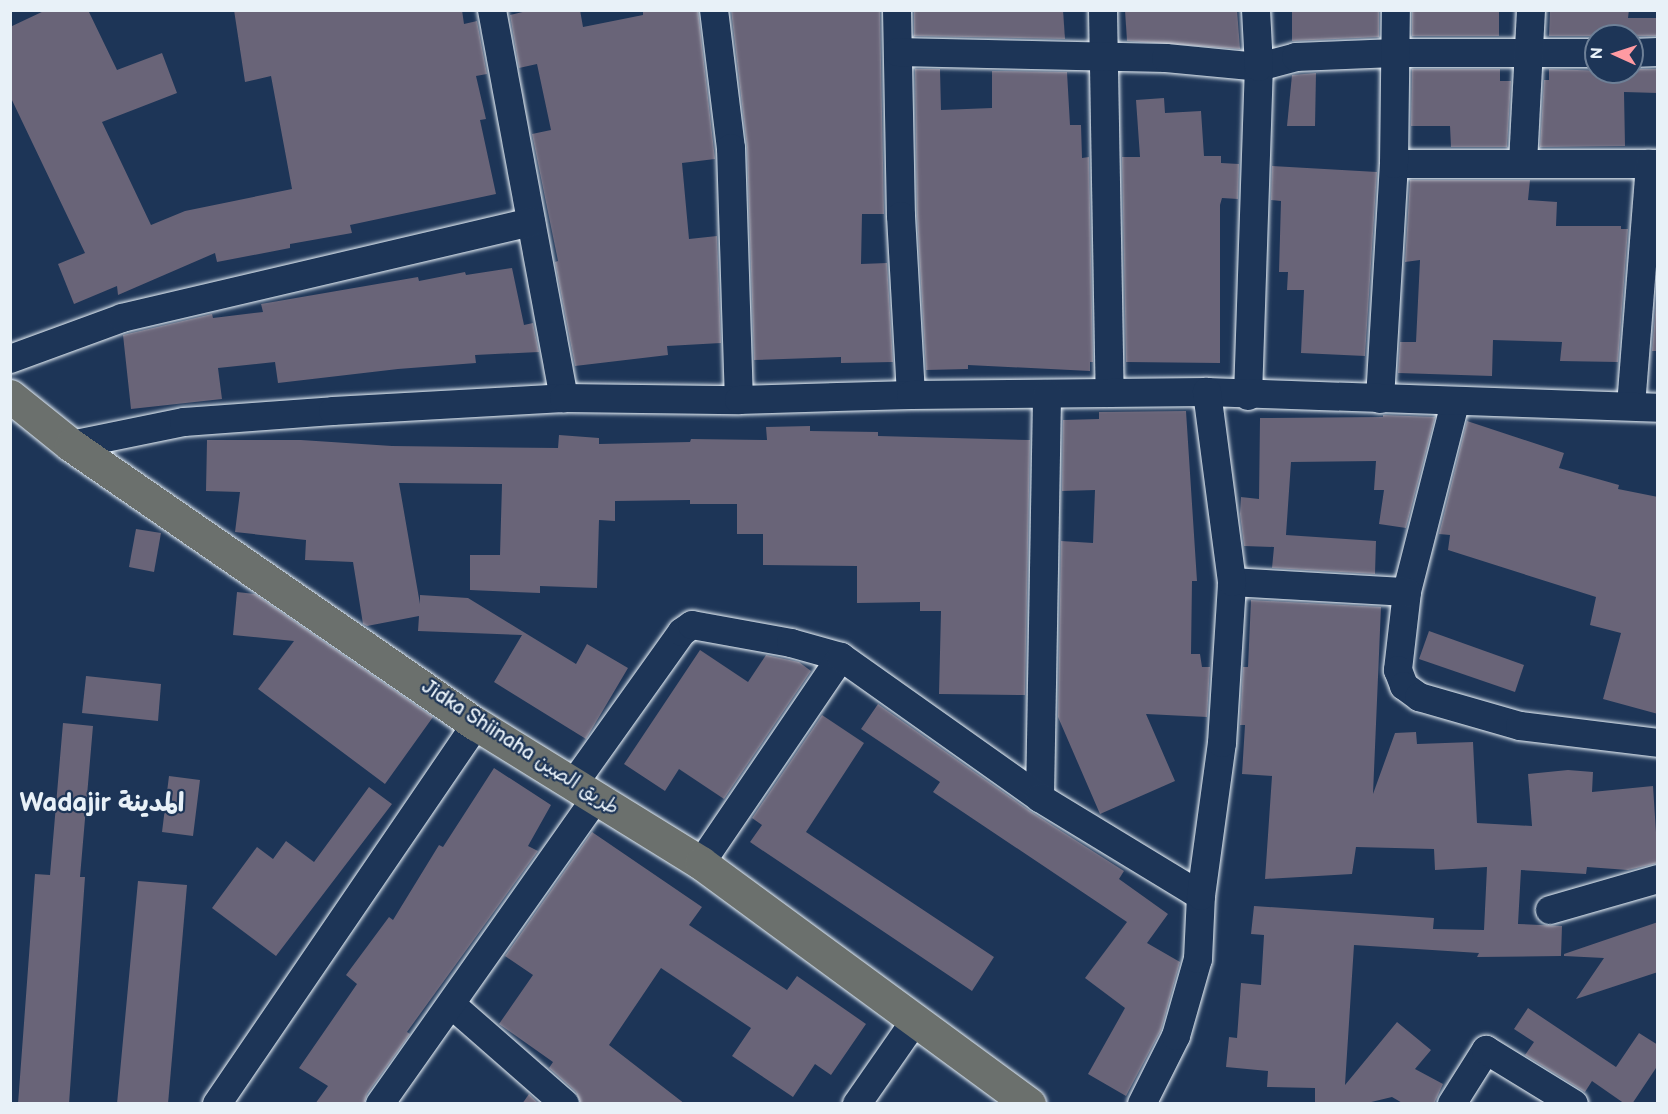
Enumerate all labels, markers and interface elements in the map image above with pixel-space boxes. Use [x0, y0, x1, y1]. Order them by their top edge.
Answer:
north arrow [1584, 24, 1644, 84]
text: N [1588, 47, 1607, 60]
street label: Jidka Shiinaha طريق الصين [417, 675, 623, 821]
district label: Wadajir المدينة [20, 788, 184, 820]

